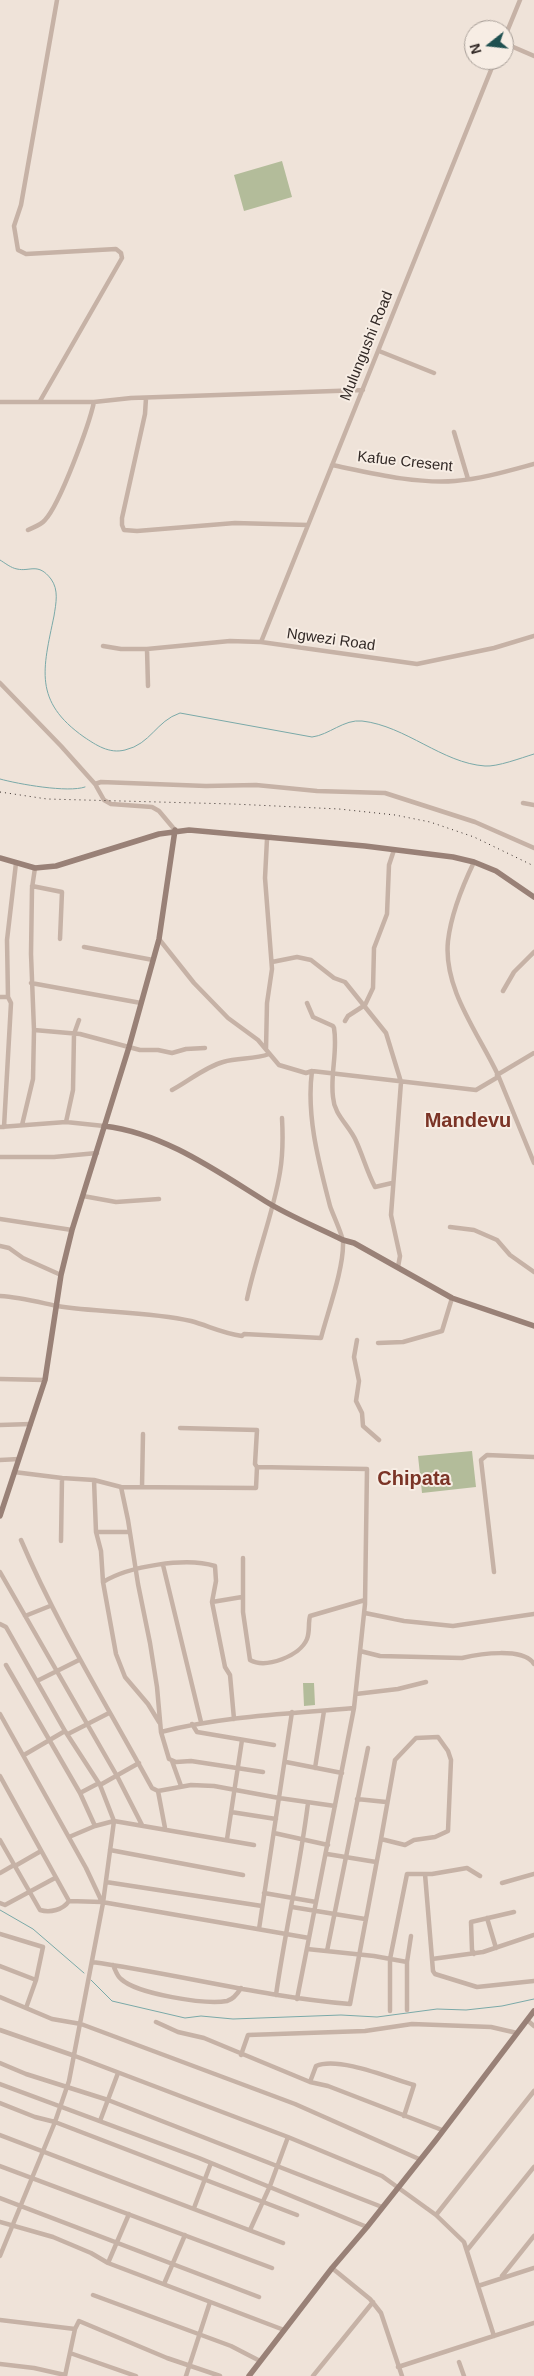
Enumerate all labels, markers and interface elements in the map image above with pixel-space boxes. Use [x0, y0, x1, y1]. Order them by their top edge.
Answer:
north arrow [464, 20, 514, 70]
text: N [466, 42, 485, 56]
street label: Mulungushi Road [337, 289, 397, 403]
street label: Kafue Cresent [356, 448, 454, 476]
street label: Ngwezi Road [286, 625, 376, 655]
district label: Mandevu [425, 1109, 511, 1133]
district label: Chipata [377, 1467, 451, 1491]

